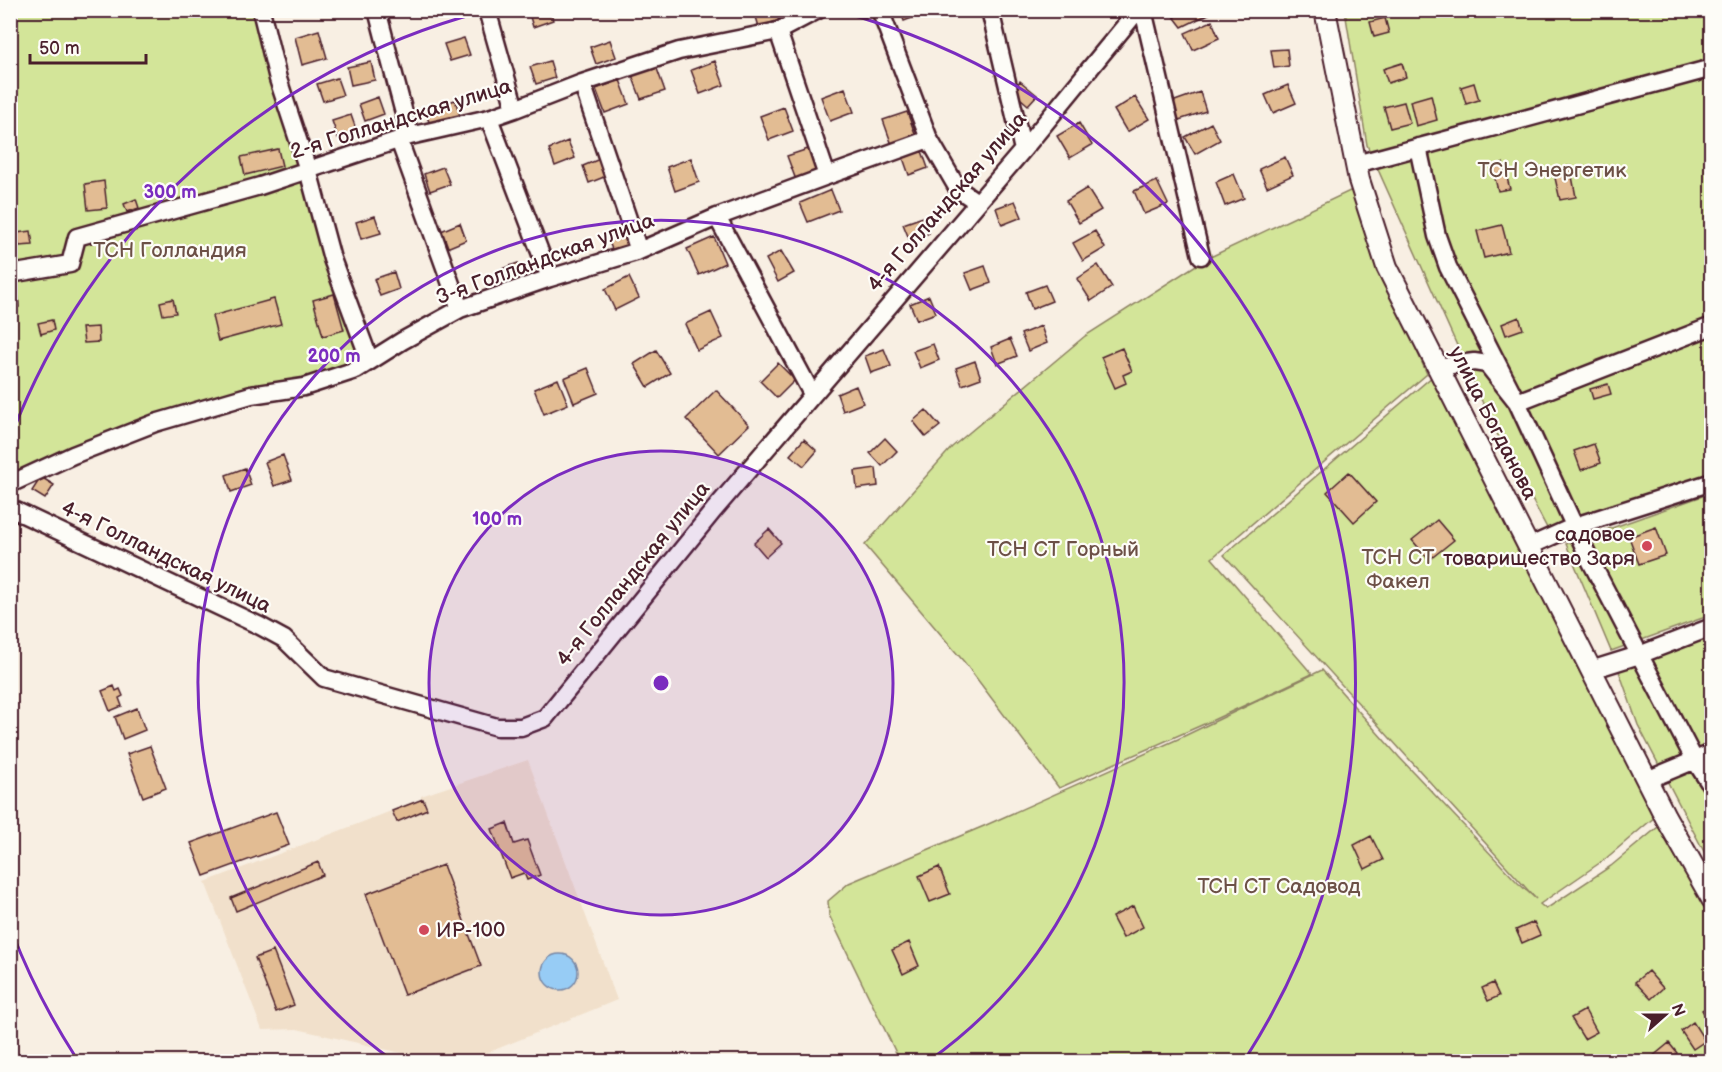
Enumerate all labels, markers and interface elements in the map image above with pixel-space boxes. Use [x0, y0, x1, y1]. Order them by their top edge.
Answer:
scale bar [30, 27, 146, 65]
text: 50 m [39, 38, 80, 59]
street label: 2-я Голландская улица [288, 73, 515, 165]
street label: 4-я Голландская улица [862, 107, 1032, 297]
park label: ТСН Энергетик [1478, 158, 1626, 183]
text: 300 m [143, 182, 197, 203]
street label: 3-я Голландская улица [433, 208, 658, 310]
park label: ТСН Голландия [93, 238, 247, 263]
street label: улица Богданова [1444, 342, 1543, 504]
text: 200 m [307, 346, 361, 367]
street label: 4-я Голландская улица [551, 476, 715, 671]
street label: 4-я Голландская улица [57, 495, 275, 619]
text: 100 m [472, 509, 522, 530]
place label: садовое товарищество Заря [1443, 522, 1635, 571]
park label: ТСН СТ Горный [987, 537, 1139, 562]
marker: садовое товарищество Заря [1640, 539, 1654, 553]
park label: ТСН СТ Факел [1361, 545, 1435, 594]
centre of rings [651, 673, 671, 693]
park label: ТСН СТ Садовод [1197, 874, 1361, 899]
place label: ИР-100 [436, 918, 505, 943]
marker: ИР-100 [417, 923, 431, 937]
north arrow [1635, 985, 1695, 1045]
text: N [1667, 1001, 1689, 1019]

